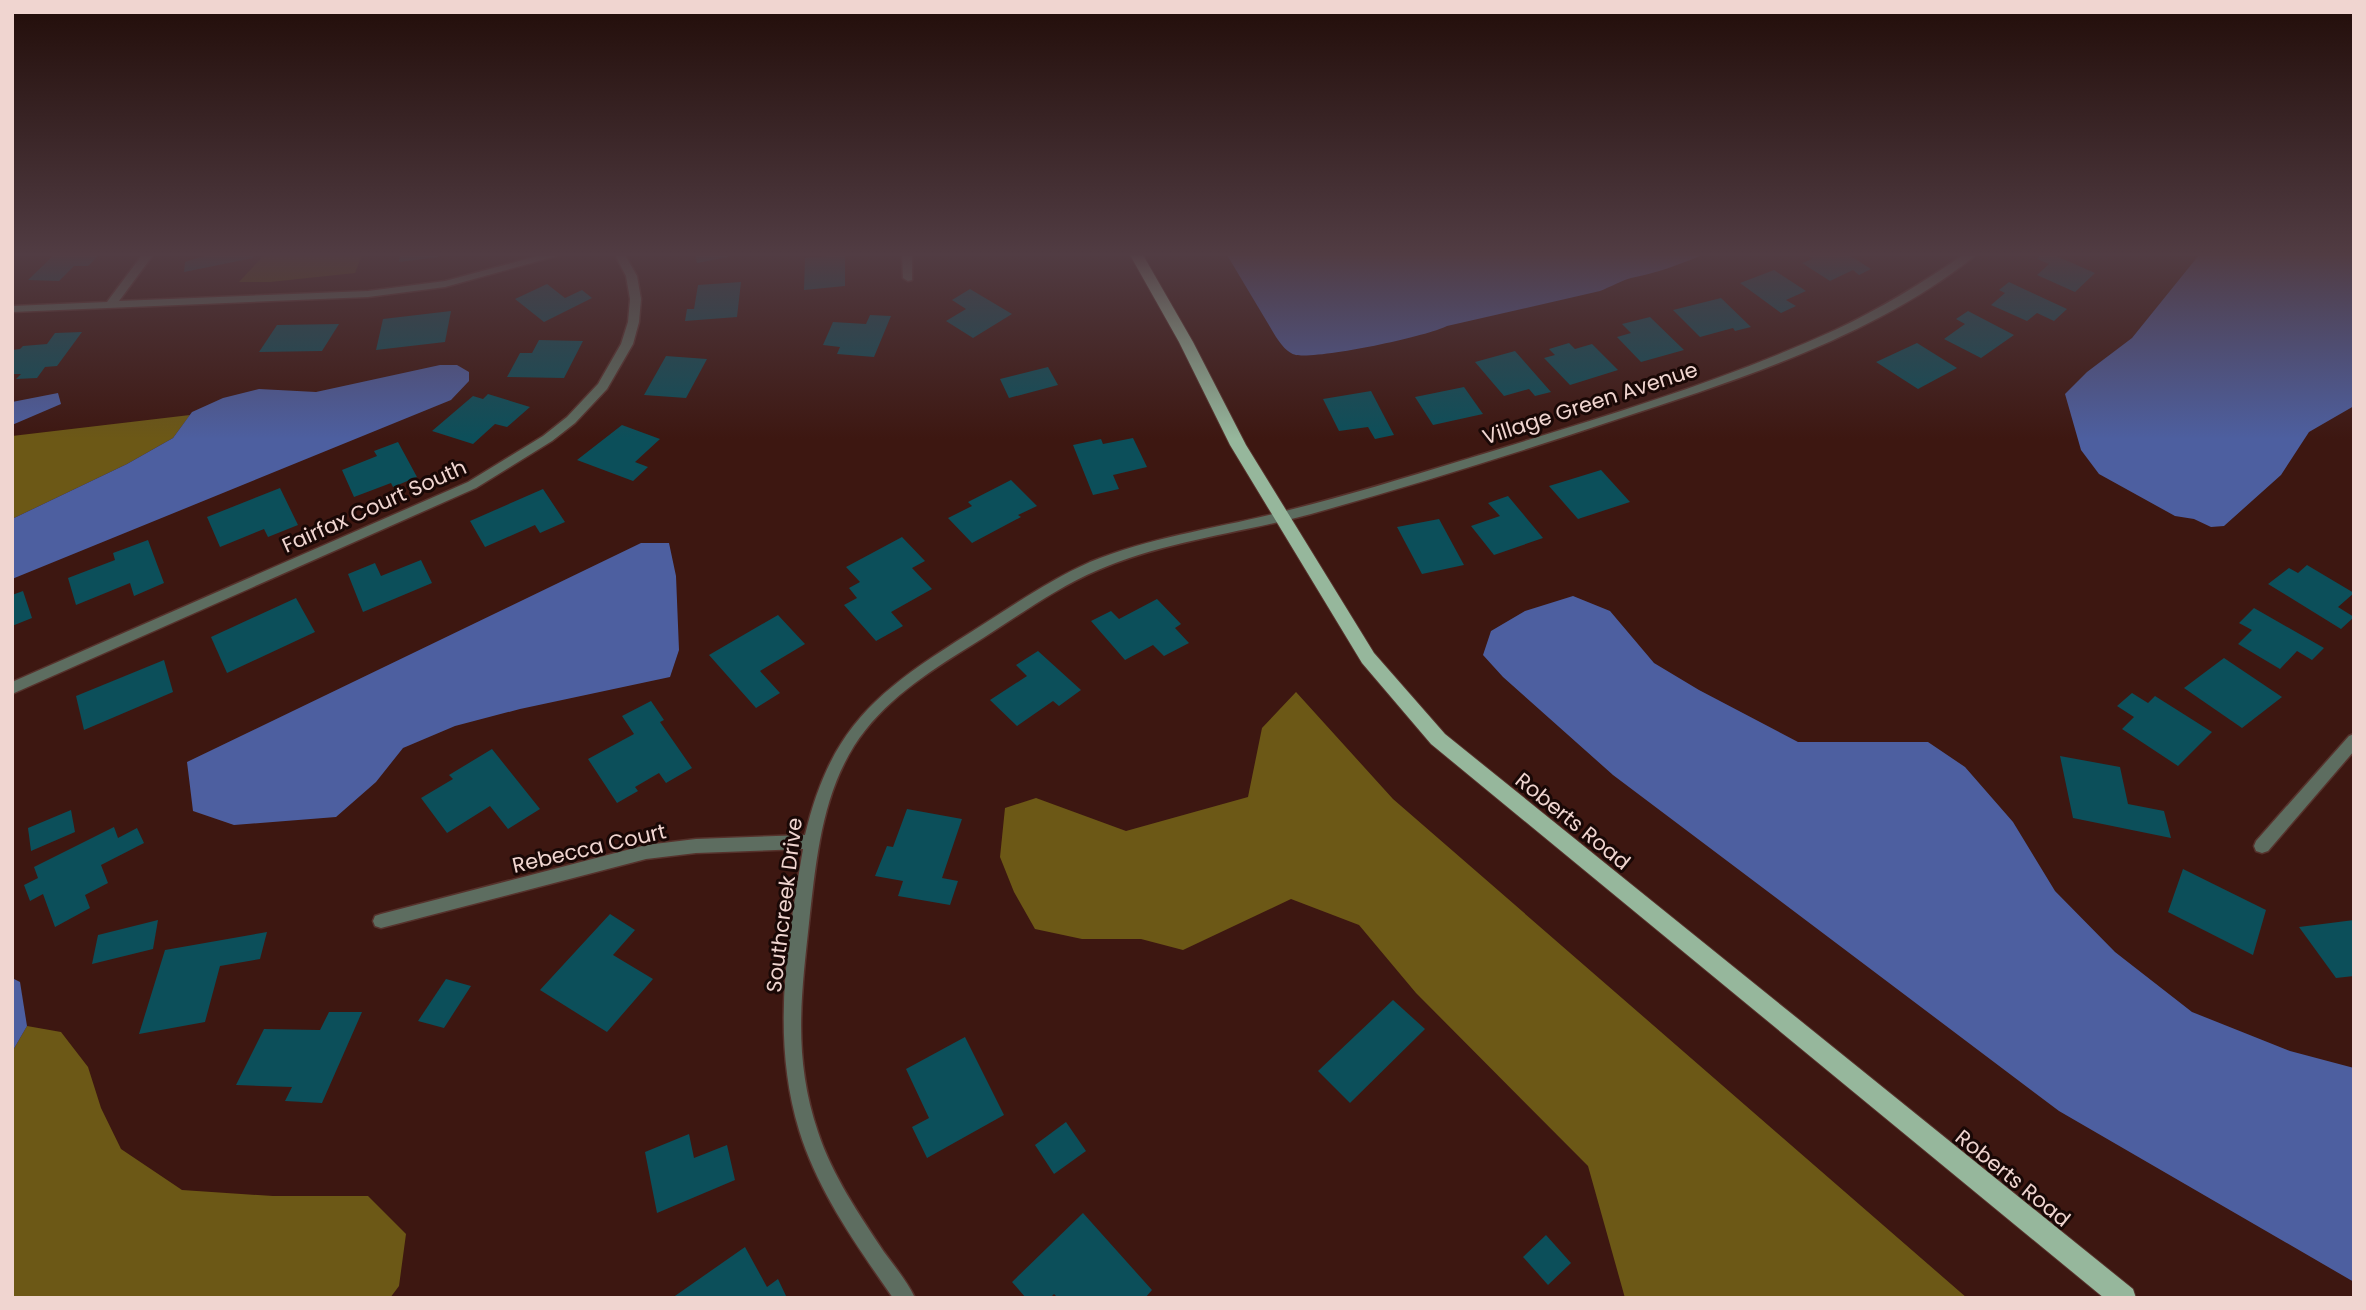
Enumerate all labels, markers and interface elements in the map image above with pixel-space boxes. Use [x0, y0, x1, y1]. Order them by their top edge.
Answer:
street label: Village Green Avenue [1479, 354, 1701, 452]
street label: Fairfax Court South [277, 452, 471, 560]
street label: Roberts Road [1509, 766, 1637, 876]
street label: Rebecca Court [509, 816, 669, 880]
street label: Southcreek Drive [759, 816, 809, 994]
street label: Roberts Road [1949, 1123, 2077, 1233]

